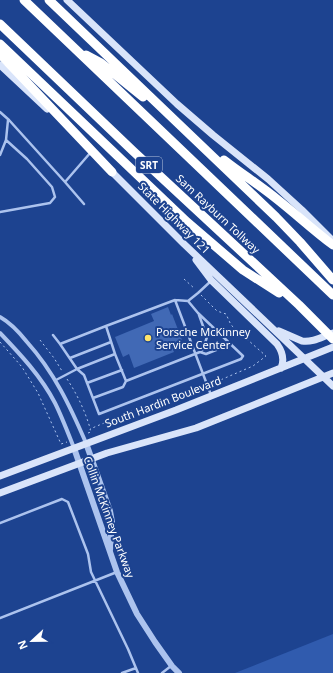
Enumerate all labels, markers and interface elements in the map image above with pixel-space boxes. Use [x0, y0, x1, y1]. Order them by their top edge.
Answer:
road number: SRT [136, 157, 162, 173]
street label: Sam Rayburn Tollway [173, 171, 264, 257]
street label: State Highway 121 [135, 178, 214, 257]
place label: Porsche McKinney Service Center [156, 324, 251, 352]
marker: Porsche McKinney Service Center [143, 333, 153, 343]
street label: South Hardin Boulevard [103, 372, 223, 431]
street label: Collin McKinney Parkway [80, 454, 139, 580]
north arrow [12, 621, 52, 661]
text: N [14, 638, 31, 652]

